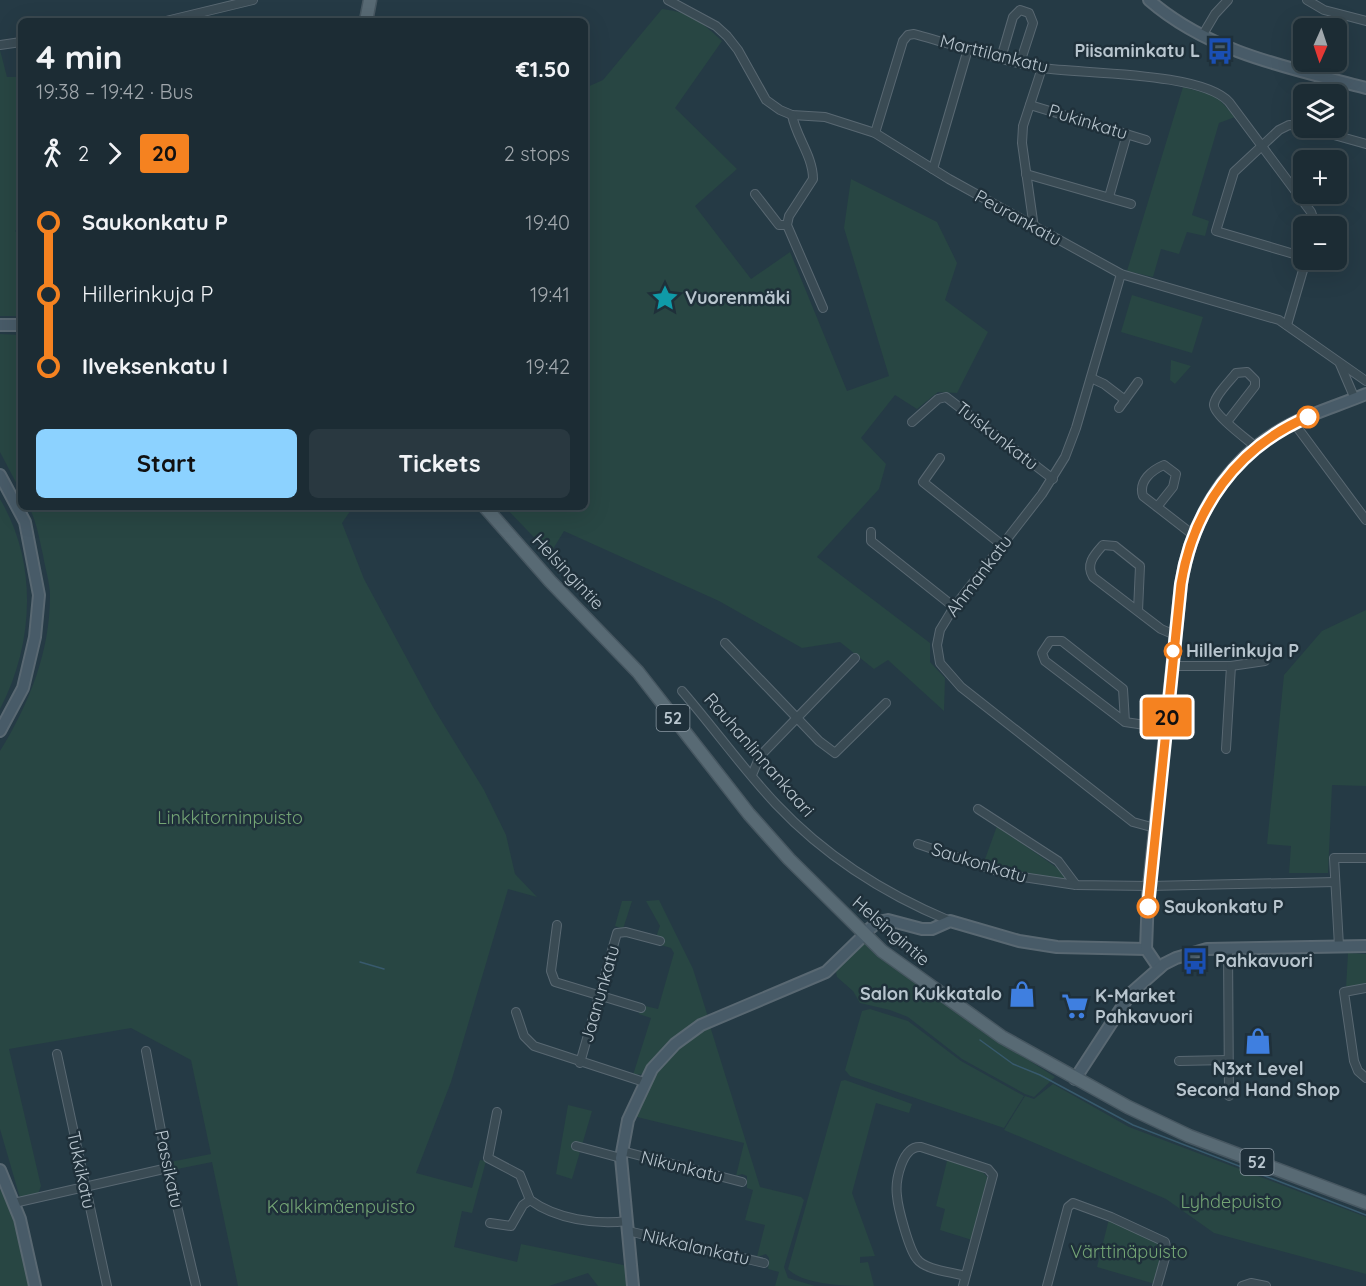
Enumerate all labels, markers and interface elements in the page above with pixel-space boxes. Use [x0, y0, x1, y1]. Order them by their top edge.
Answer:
north arrow [1293, 18, 1347, 72]
map controls [1293, 18, 1347, 270]
street label: Marttilankatu [937, 29, 1051, 78]
text: 4 min [36, 36, 123, 77]
bus stop icon: Piisaminkatu L [1205, 36, 1235, 66]
place label: Piisaminkatu L [1074, 39, 1200, 62]
text: €1.50 [516, 55, 570, 83]
text: 19:38 – 19:42 · Bus [36, 79, 193, 104]
button: layers [1293, 84, 1347, 138]
street label: Pukinkatu [1046, 99, 1131, 144]
icon: walk [36, 137, 69, 170]
icon: forward [98, 137, 131, 170]
text: 20 [152, 140, 177, 166]
text: 2 [78, 141, 89, 166]
text: 2 stops [504, 141, 570, 166]
button: + [1293, 150, 1347, 204]
street label: Peurankatu [971, 184, 1066, 251]
text: Saukonkatu P [82, 208, 228, 236]
text: 19:40 [525, 210, 570, 235]
button: − [1293, 216, 1347, 270]
text: Hillerinkuja P [82, 280, 213, 308]
text: 19:41 [530, 282, 570, 307]
place icon: Vuorenmäki [650, 283, 680, 313]
place label: Vuorenmäki [685, 286, 790, 309]
text: Ilveksenkatu I [82, 352, 228, 380]
text: 19:42 [526, 354, 570, 379]
street label: Tuiskunkatu [952, 396, 1043, 475]
unlabelled marker [1297, 406, 1319, 428]
button: Start [36, 429, 297, 498]
button: Tickets [309, 429, 570, 498]
street label: Helsingintie [527, 529, 609, 614]
street label: Ahmankatu [940, 530, 1017, 621]
place label: Hillerinkuja P [1186, 639, 1299, 662]
marker: Hillerinkuja P [1164, 642, 1182, 660]
street label: Rauhanlinnankaari [699, 688, 820, 821]
line badge: 20 [1140, 698, 1194, 736]
text: 20 [1155, 704, 1179, 730]
road number: 52 [656, 705, 690, 731]
park label: Linkkitorninpuisto [157, 806, 303, 829]
street label: Saukonkatu [929, 837, 1030, 888]
street label: Helsingintie [848, 891, 935, 971]
place label: Saukonkatu P [1164, 895, 1284, 918]
marker: Saukonkatu P [1137, 896, 1159, 918]
street label: Jaanunkatu [575, 943, 624, 1045]
bus stop icon: Pahkavuori [1180, 946, 1210, 976]
place label: Pahkavuori [1215, 949, 1313, 972]
shop icon: Salon Kukkatalo [1007, 979, 1037, 1009]
place label: Salon Kukkatalo [860, 982, 1002, 1005]
place label: K-Market Pahkavuori [1095, 984, 1193, 1028]
supermarket icon: K-Market Pahkavuori [1060, 991, 1090, 1021]
shop icon: N3xt Level Second Hand Shop [1243, 1026, 1273, 1056]
place label: N3xt Level Second Hand Shop [1176, 1057, 1340, 1101]
street label: Passikatu [150, 1128, 189, 1210]
street label: Tukkikatu [62, 1129, 101, 1211]
street label: Nikunkatu [639, 1145, 726, 1188]
road number: 52 [1240, 1149, 1274, 1175]
park label: Lyhdepuisto [1180, 1190, 1282, 1213]
park label: Kalkkimäenpuisto [267, 1195, 415, 1218]
street label: Nikkalankatu [640, 1223, 752, 1270]
park label: Värttinäpuisto [1070, 1240, 1188, 1263]

